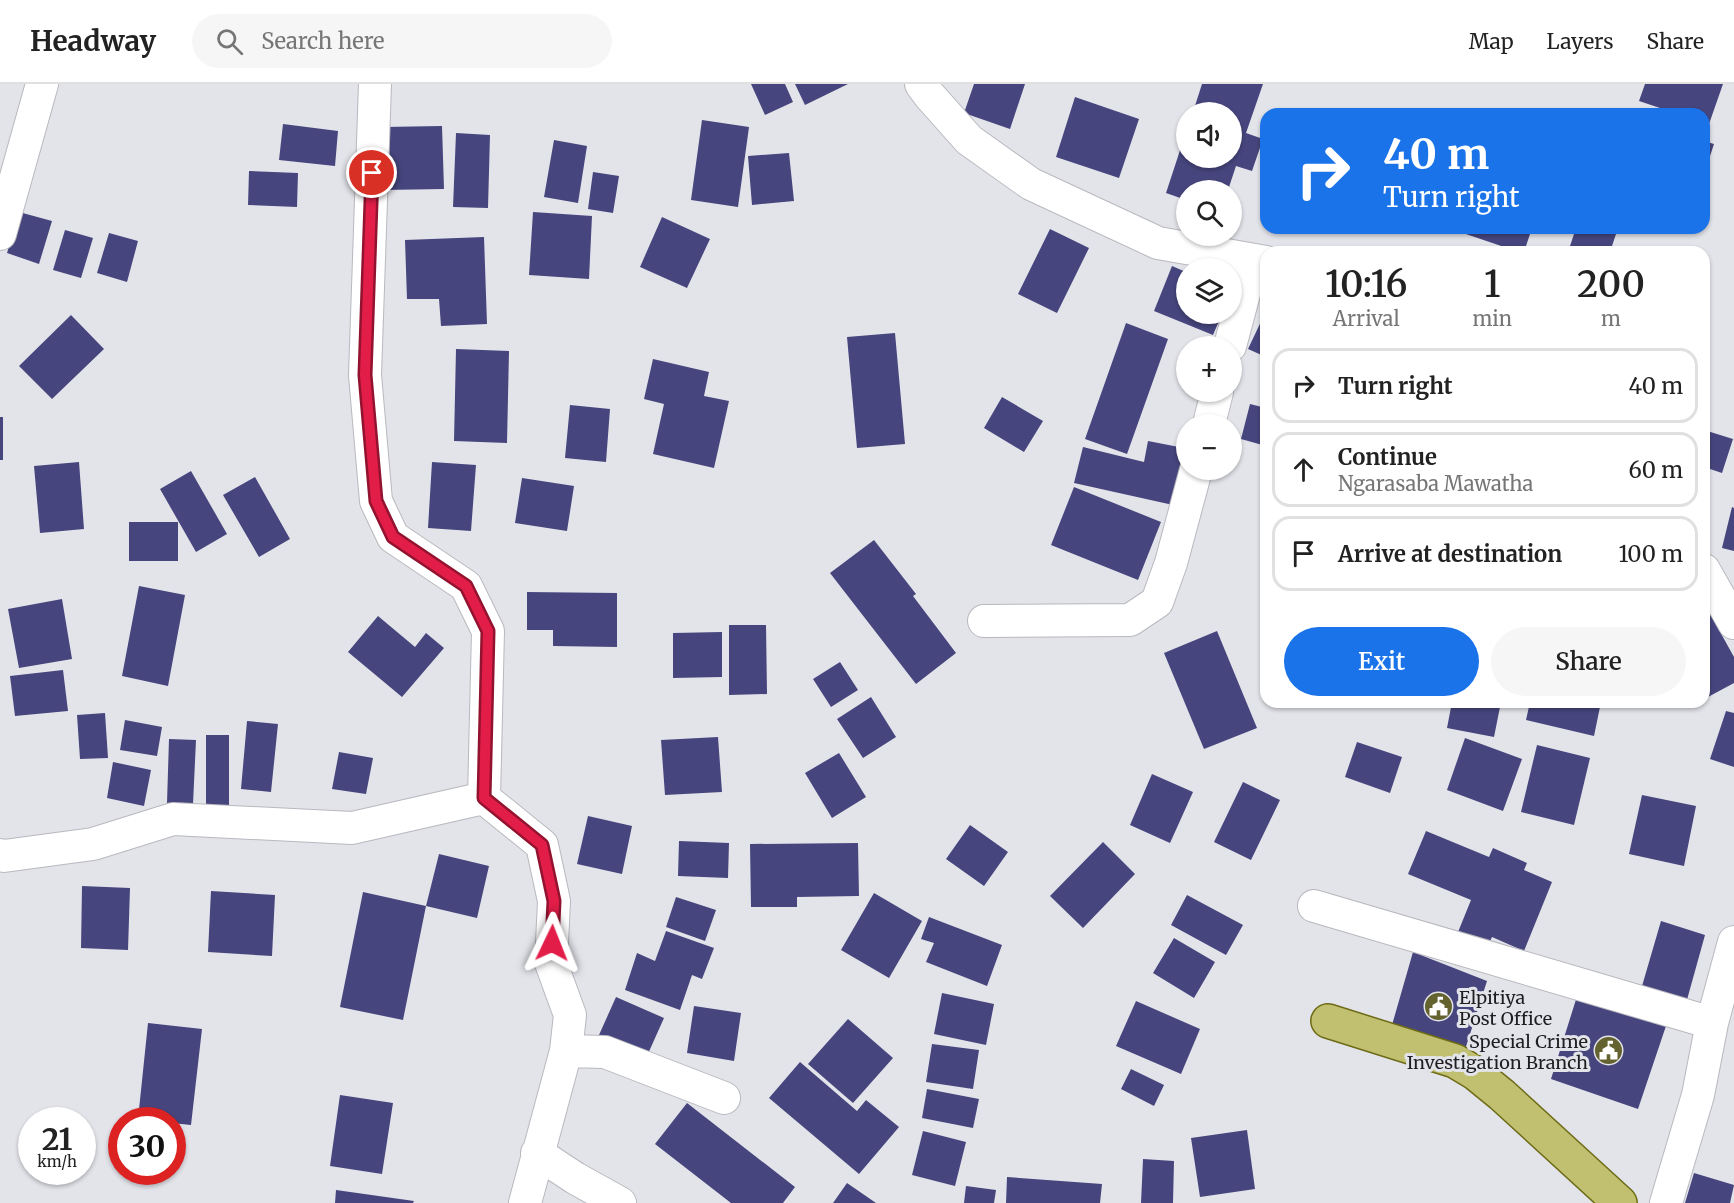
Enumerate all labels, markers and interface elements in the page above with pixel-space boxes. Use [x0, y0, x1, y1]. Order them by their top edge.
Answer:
search box [192, 14, 612, 68]
text: Headway [30, 23, 156, 59]
icon: search [213, 25, 246, 58]
text: Search here [261, 27, 385, 55]
text: Map [1469, 28, 1514, 55]
text: Layers [1547, 28, 1614, 55]
text: Share [1647, 28, 1704, 55]
map controls [1176, 102, 1242, 480]
button: sound [1176, 102, 1242, 168]
text: 40 m [1383, 128, 1489, 180]
icon: right [1284, 132, 1362, 210]
pin [346, 147, 397, 198]
icon: arrive [355, 156, 388, 189]
button: search [1176, 180, 1242, 246]
text: Turn right [1383, 180, 1520, 214]
button: layers [1176, 258, 1242, 324]
text: 10:16 [1325, 262, 1407, 307]
text: 1 [1484, 262, 1500, 307]
text: 200 [1577, 262, 1645, 307]
text: Arrival [1333, 306, 1400, 331]
text: min [1472, 306, 1512, 331]
text: m [1601, 306, 1621, 331]
button: + [1176, 336, 1242, 402]
icon: right [1287, 369, 1320, 402]
text: Turn right [1338, 372, 1452, 400]
text: 40 m [1628, 372, 1683, 400]
button: − [1176, 414, 1242, 480]
text: Continue [1338, 443, 1437, 471]
icon: ahead [1287, 453, 1320, 486]
text: 60 m [1629, 456, 1683, 484]
text: Ngarasaba Mawatha [1338, 471, 1533, 496]
icon: arrive [1287, 537, 1320, 570]
text: Arrive at destination [1338, 540, 1562, 568]
text: 100 m [1618, 540, 1683, 568]
button: Exit [1284, 627, 1479, 696]
button: Share [1491, 627, 1686, 696]
position arrow [520, 911, 584, 975]
place label: Elpitiya Post Office [1459, 986, 1552, 1030]
public building icon: Elpitiya Post Office [1422, 991, 1454, 1023]
place label: Special Crime Investigation Branch [1407, 1030, 1588, 1074]
public building icon: Special Crime Investigation Branch [1593, 1035, 1625, 1067]
speed limit sign: 30 [108, 1107, 186, 1185]
text: 21 [42, 1120, 72, 1158]
text: km/h [37, 1152, 77, 1171]

